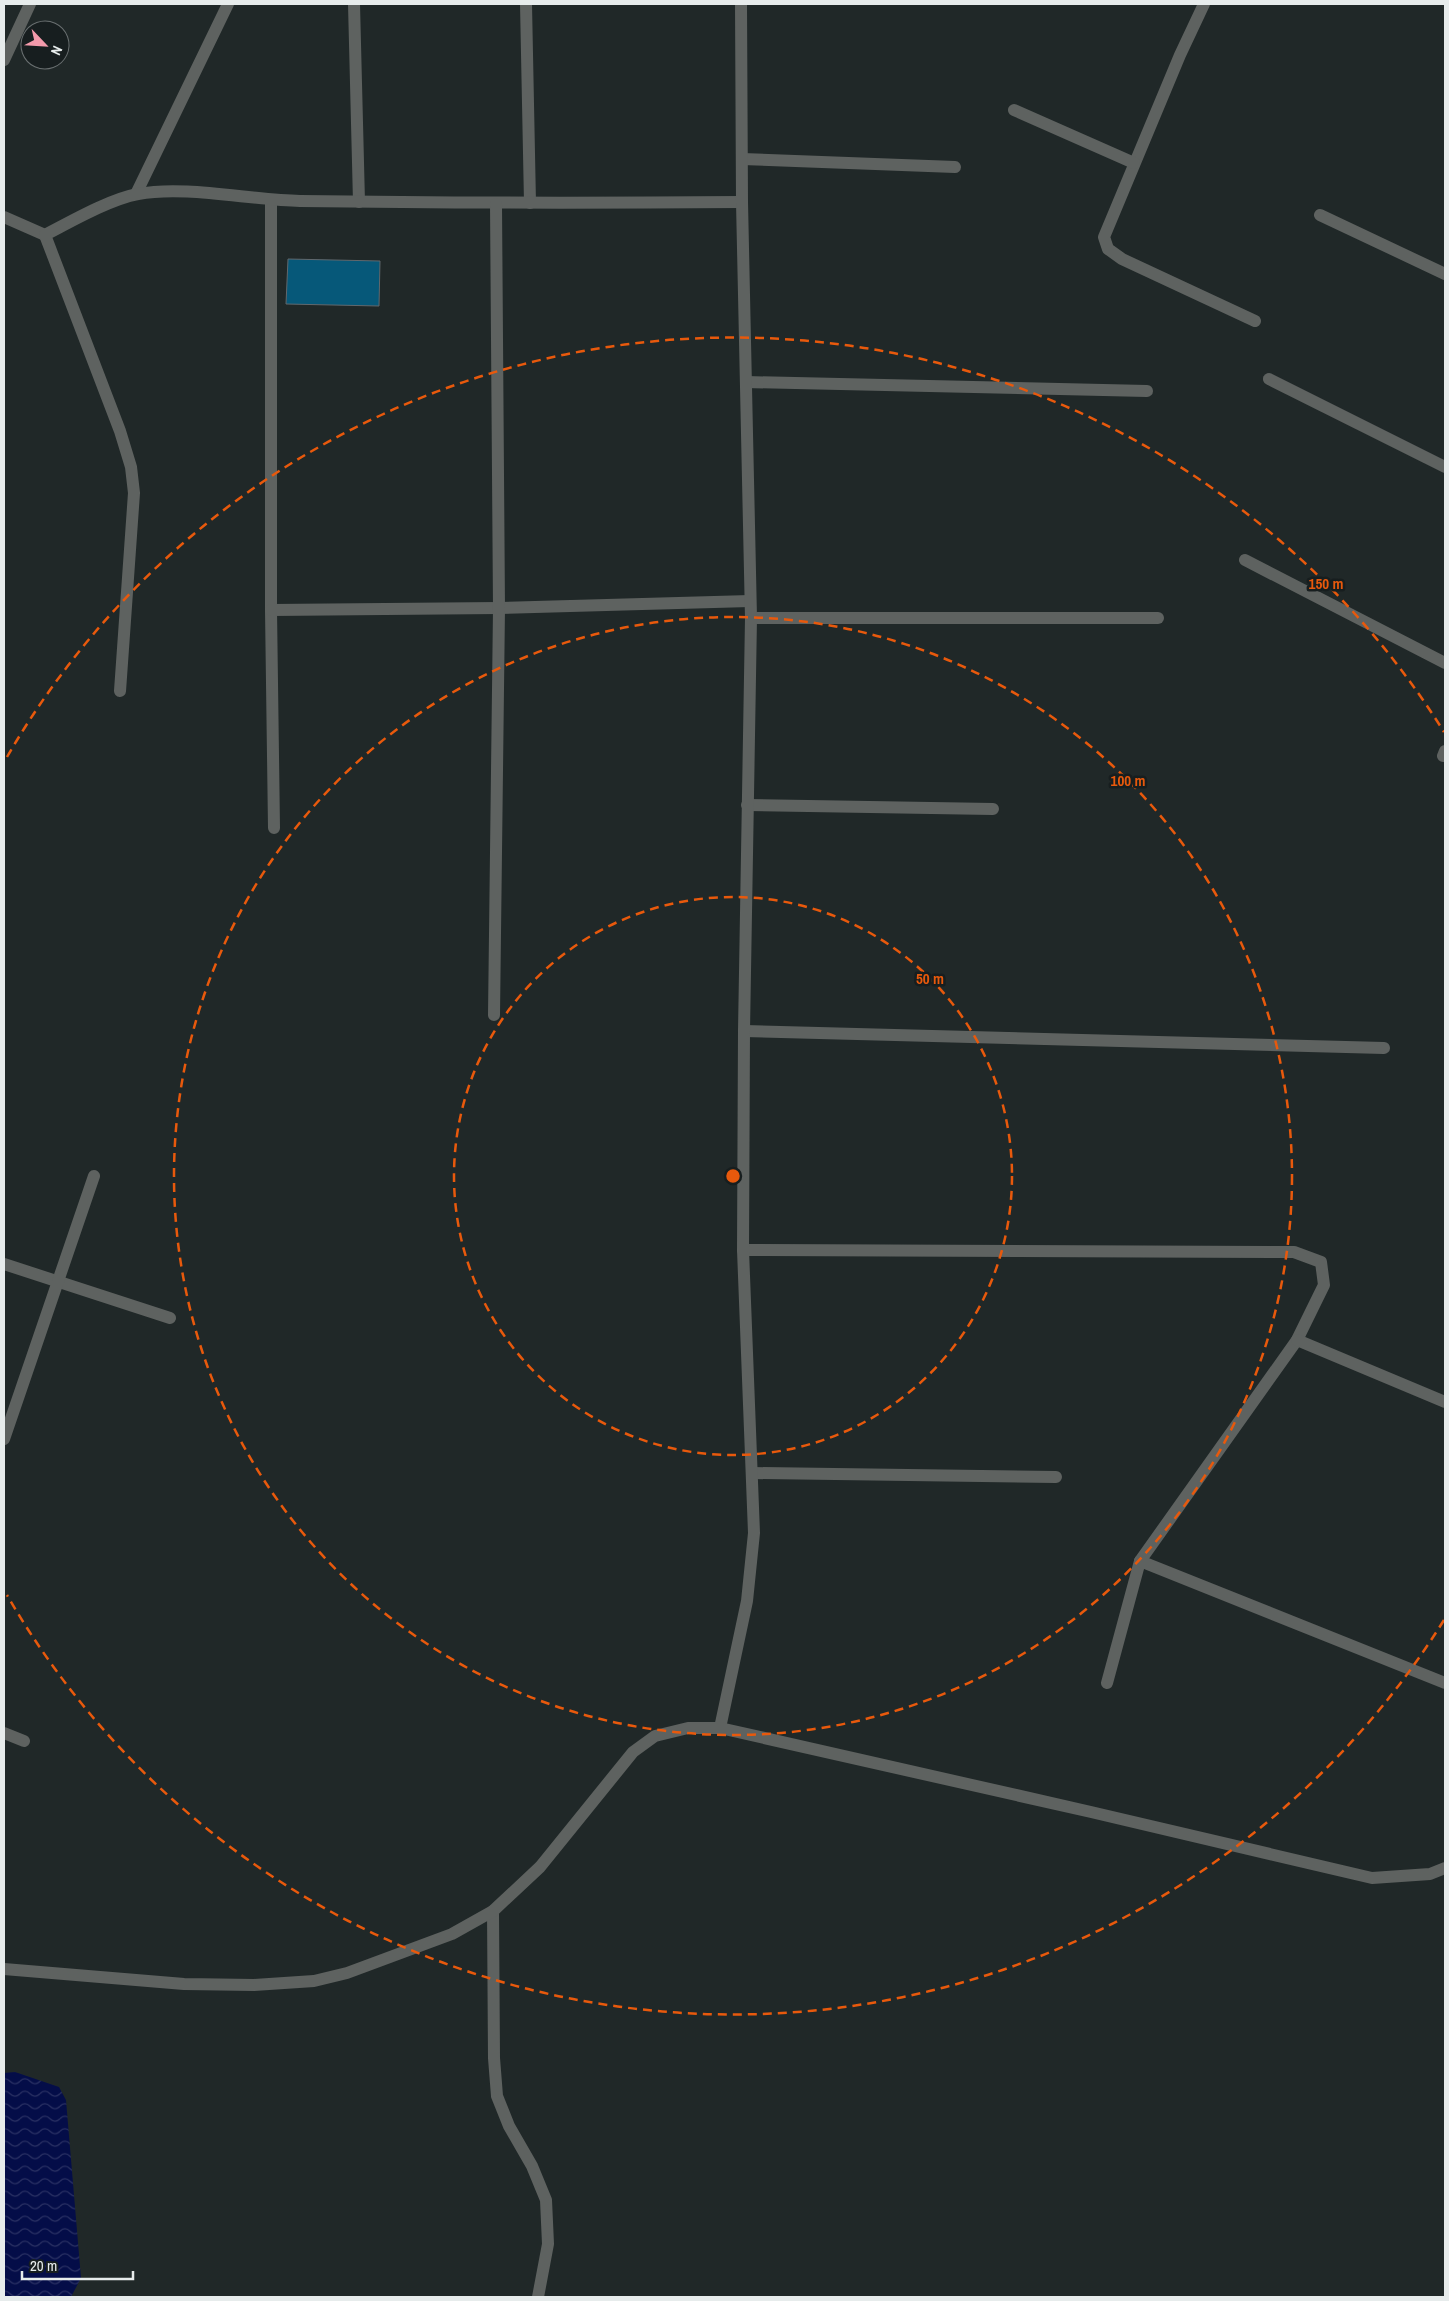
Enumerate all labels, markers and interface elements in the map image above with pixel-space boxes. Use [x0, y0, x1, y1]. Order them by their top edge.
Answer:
north arrow [20, 20, 70, 70]
text: N [47, 43, 67, 58]
text: 150 m [1309, 573, 1343, 594]
text: 100 m [1111, 770, 1145, 791]
text: 50 m [916, 968, 944, 989]
centre of rings [724, 1167, 742, 1185]
scale bar [22, 2248, 134, 2280]
text: 20 m [30, 2255, 57, 2276]

